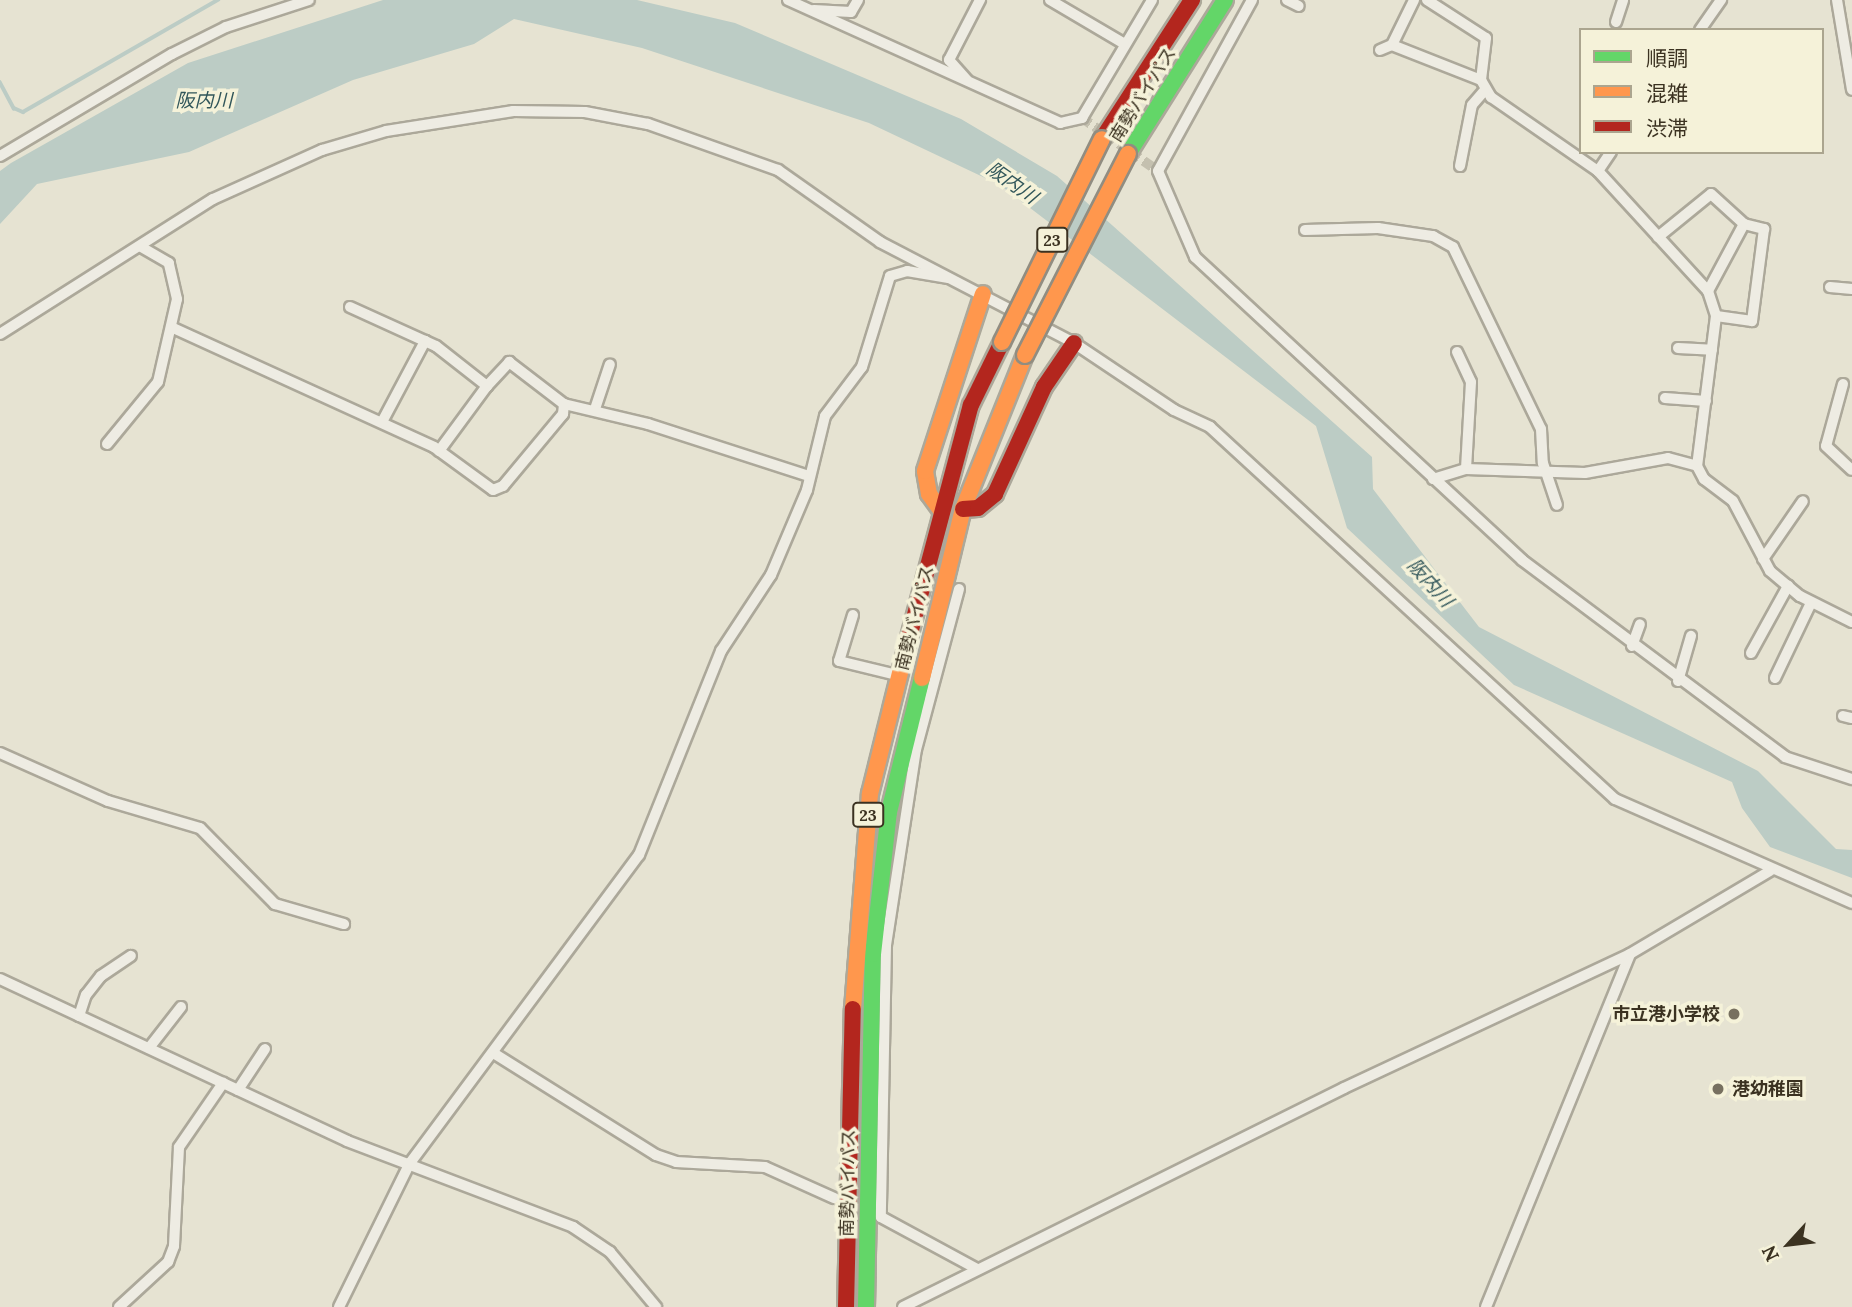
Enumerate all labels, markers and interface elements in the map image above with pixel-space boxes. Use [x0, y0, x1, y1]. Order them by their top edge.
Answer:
legend [1579, 28, 1824, 154]
street label: 南勢バイパス [1105, 43, 1181, 147]
text: 順調 [1646, 45, 1688, 72]
text: 混雑 [1646, 80, 1688, 107]
water label: 阪内川 [176, 90, 232, 112]
text: 渋滞 [1646, 115, 1688, 142]
water label: 阪内川 [982, 157, 1042, 209]
road number: 23 [1036, 228, 1068, 252]
water label: 阪内川 [1402, 554, 1458, 612]
street label: 南勢バイパス [891, 563, 939, 673]
road number: 23 [852, 802, 884, 828]
place label: 市立港小学校 [1612, 1003, 1720, 1025]
marker: 市立港小学校 [1726, 1006, 1742, 1022]
place label: 港幼稚園 [1732, 1078, 1804, 1100]
marker: 港幼稚園 [1710, 1081, 1726, 1097]
street label: 南勢バイパス [836, 1129, 860, 1237]
north arrow [1754, 1209, 1824, 1279]
text: N [1756, 1242, 1784, 1266]

